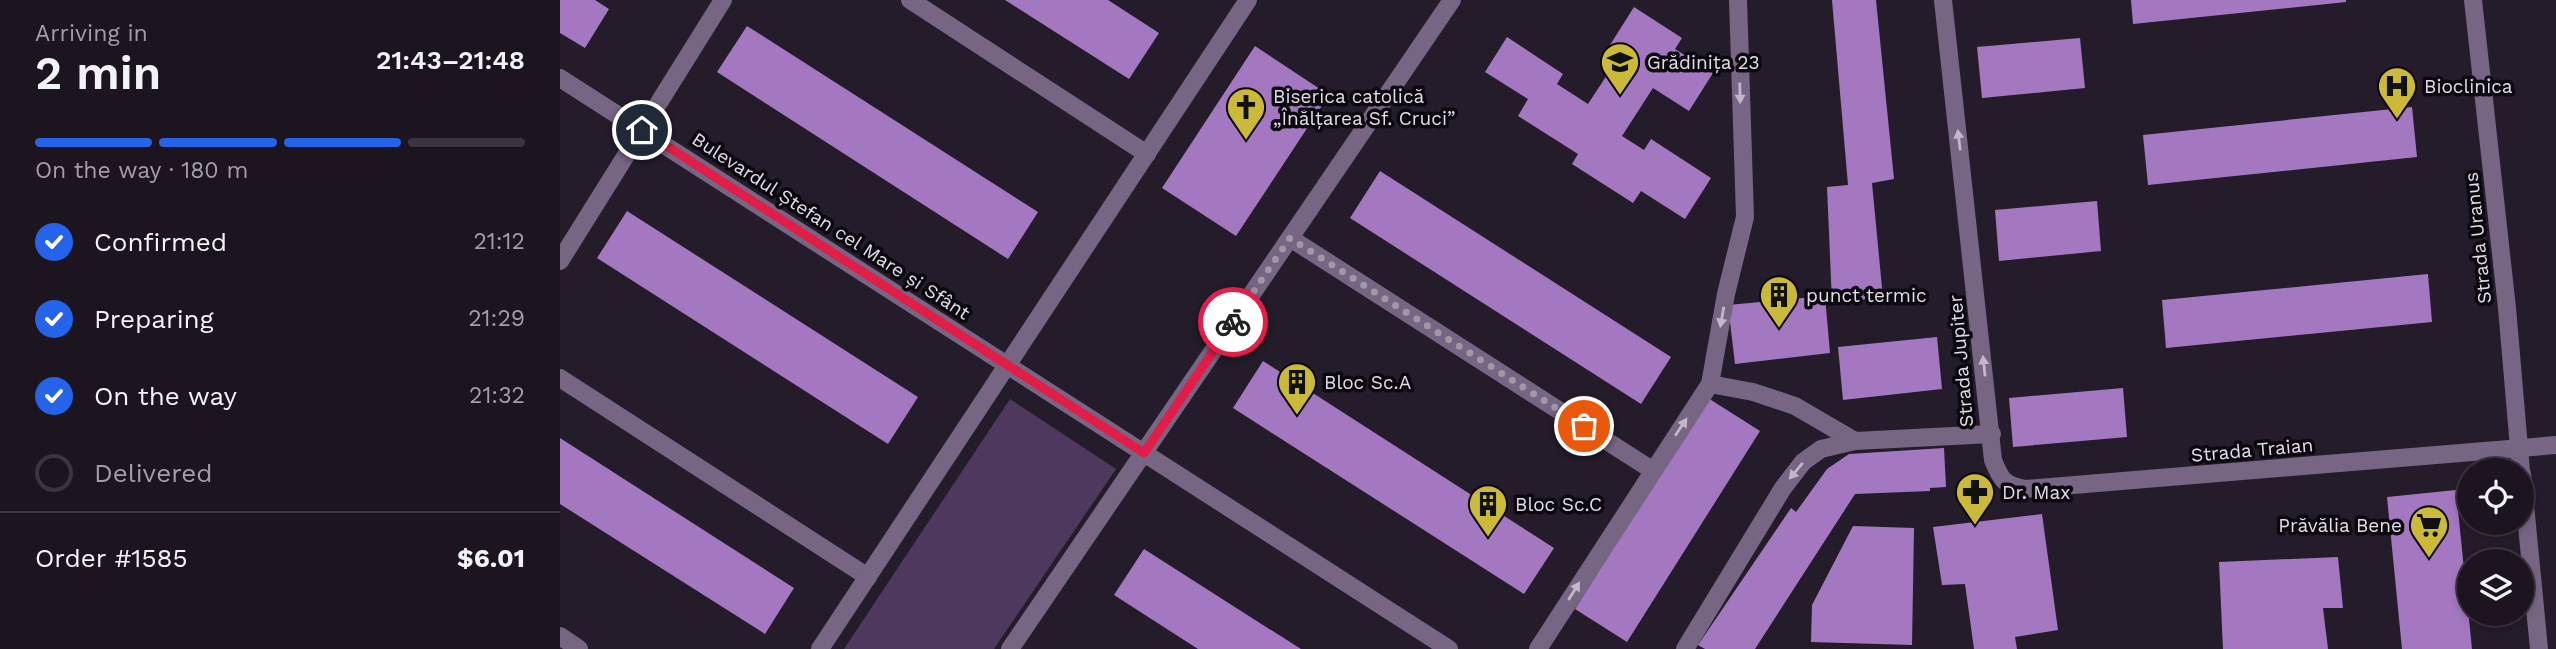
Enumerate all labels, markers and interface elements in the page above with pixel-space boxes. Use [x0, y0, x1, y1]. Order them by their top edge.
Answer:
text: Arriving in [35, 20, 148, 47]
school or university icon: Grădinița 23 [1599, 41, 1641, 96]
text: 21:43–21:48 [376, 45, 525, 75]
text: 2 min [35, 46, 161, 100]
place label: Grădinița 23 [1647, 51, 1760, 74]
hospital icon: Bioclinica [2376, 65, 2418, 120]
place label: Bioclinica [2424, 75, 2513, 98]
one-way arrow [1735, 82, 1746, 104]
place label: Biserica catolică „Înălțarea Sf. Cruci” [1273, 85, 1455, 130]
church icon: Biserica catolică „Înălțarea Sf. Cruci” [1225, 86, 1267, 141]
pin [612, 100, 672, 160]
icon: home [623, 111, 661, 149]
street label: Bulevardul Ștefan cel Mare și Sfânt [688, 127, 974, 325]
one-way arrow [1953, 128, 1964, 150]
text: On the way · 180 m [35, 157, 248, 184]
street label: Strada Uranus [2460, 171, 2496, 305]
icon: check [35, 223, 73, 261]
text: Confirmed [94, 227, 227, 257]
text: 21:12 [473, 228, 525, 255]
building icon: punct termic [1758, 274, 1800, 329]
place label: punct termic [1806, 284, 1927, 307]
courier [1198, 287, 1268, 357]
street label: Strada Jupiter [1944, 294, 1978, 428]
icon: check [35, 300, 73, 338]
icon: bike [1214, 303, 1252, 341]
text: Preparing [94, 304, 214, 334]
text: 21:29 [468, 305, 525, 332]
one-way arrow [1716, 307, 1727, 329]
one-way arrow [1979, 354, 1990, 376]
building icon: Bloc Sc.A [1276, 361, 1318, 416]
place label: Bloc Sc.A [1324, 371, 1412, 394]
icon: check [35, 377, 73, 415]
text: On the way [94, 381, 237, 411]
text: 21:32 [469, 382, 525, 409]
pin [1554, 396, 1614, 456]
icon: bag [1565, 407, 1603, 445]
one-way arrow [1674, 417, 1687, 436]
street label: Strada Traian [2190, 433, 2314, 467]
text: Delivered [94, 458, 213, 488]
map controls [2457, 458, 2534, 626]
button: locate [2457, 458, 2534, 535]
one-way arrow [1789, 461, 1804, 479]
pharmacy icon: Dr. Max [1954, 471, 1996, 526]
place label: Dr. Max [2002, 481, 2070, 504]
building icon: Bloc Sc.C [1467, 483, 1509, 538]
place label: Bloc Sc.C [1515, 493, 1602, 516]
supermarket icon: Prăvălia Bene [2408, 504, 2450, 559]
place label: Prăvălia Bene [2278, 514, 2402, 537]
text: Order #1585 [35, 543, 188, 573]
text: $6.01 [457, 543, 525, 573]
button: layers [2457, 549, 2534, 626]
one-way arrow [1568, 582, 1581, 601]

